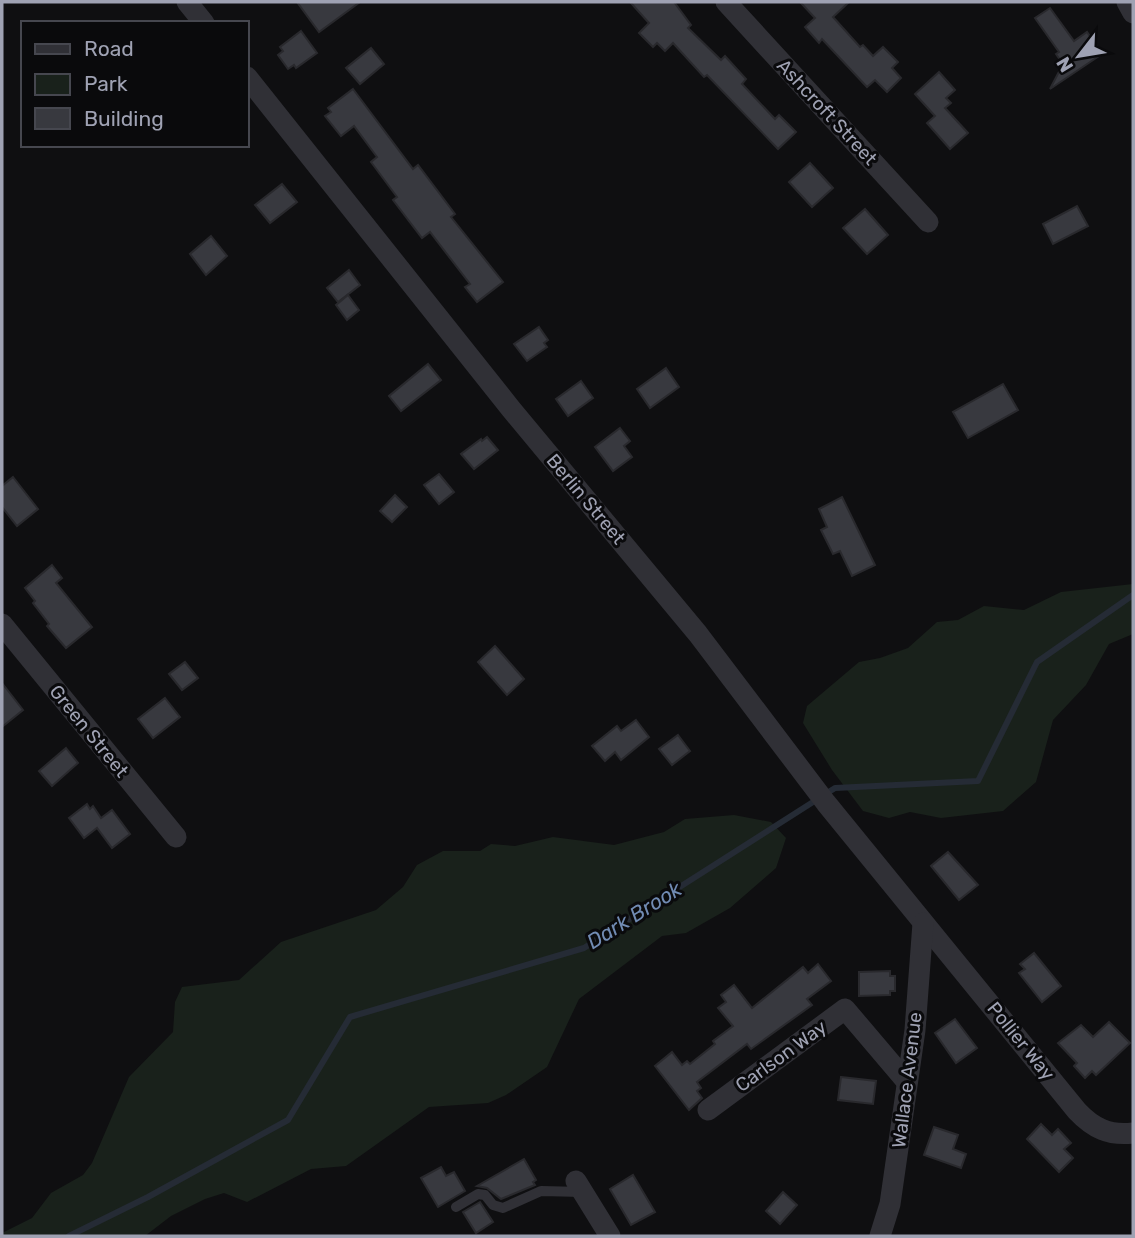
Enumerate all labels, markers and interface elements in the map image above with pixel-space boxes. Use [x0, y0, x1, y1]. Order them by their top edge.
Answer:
legend [21, 21, 248, 147]
north arrow [1044, 21, 1114, 91]
text: Road [84, 36, 134, 61]
text: N [1051, 53, 1078, 76]
street label: Ashcroft Street [772, 54, 882, 170]
text: Park [84, 71, 128, 96]
text: Building [84, 106, 164, 131]
street label: Berlin Street [542, 449, 631, 549]
street label: Green Street [45, 680, 134, 782]
water label: Dark Brook [582, 875, 687, 954]
street label: Pollier Way [982, 997, 1060, 1085]
street label: Wallace Avenue [887, 1011, 927, 1149]
street label: Carlson Way [731, 1015, 831, 1097]

